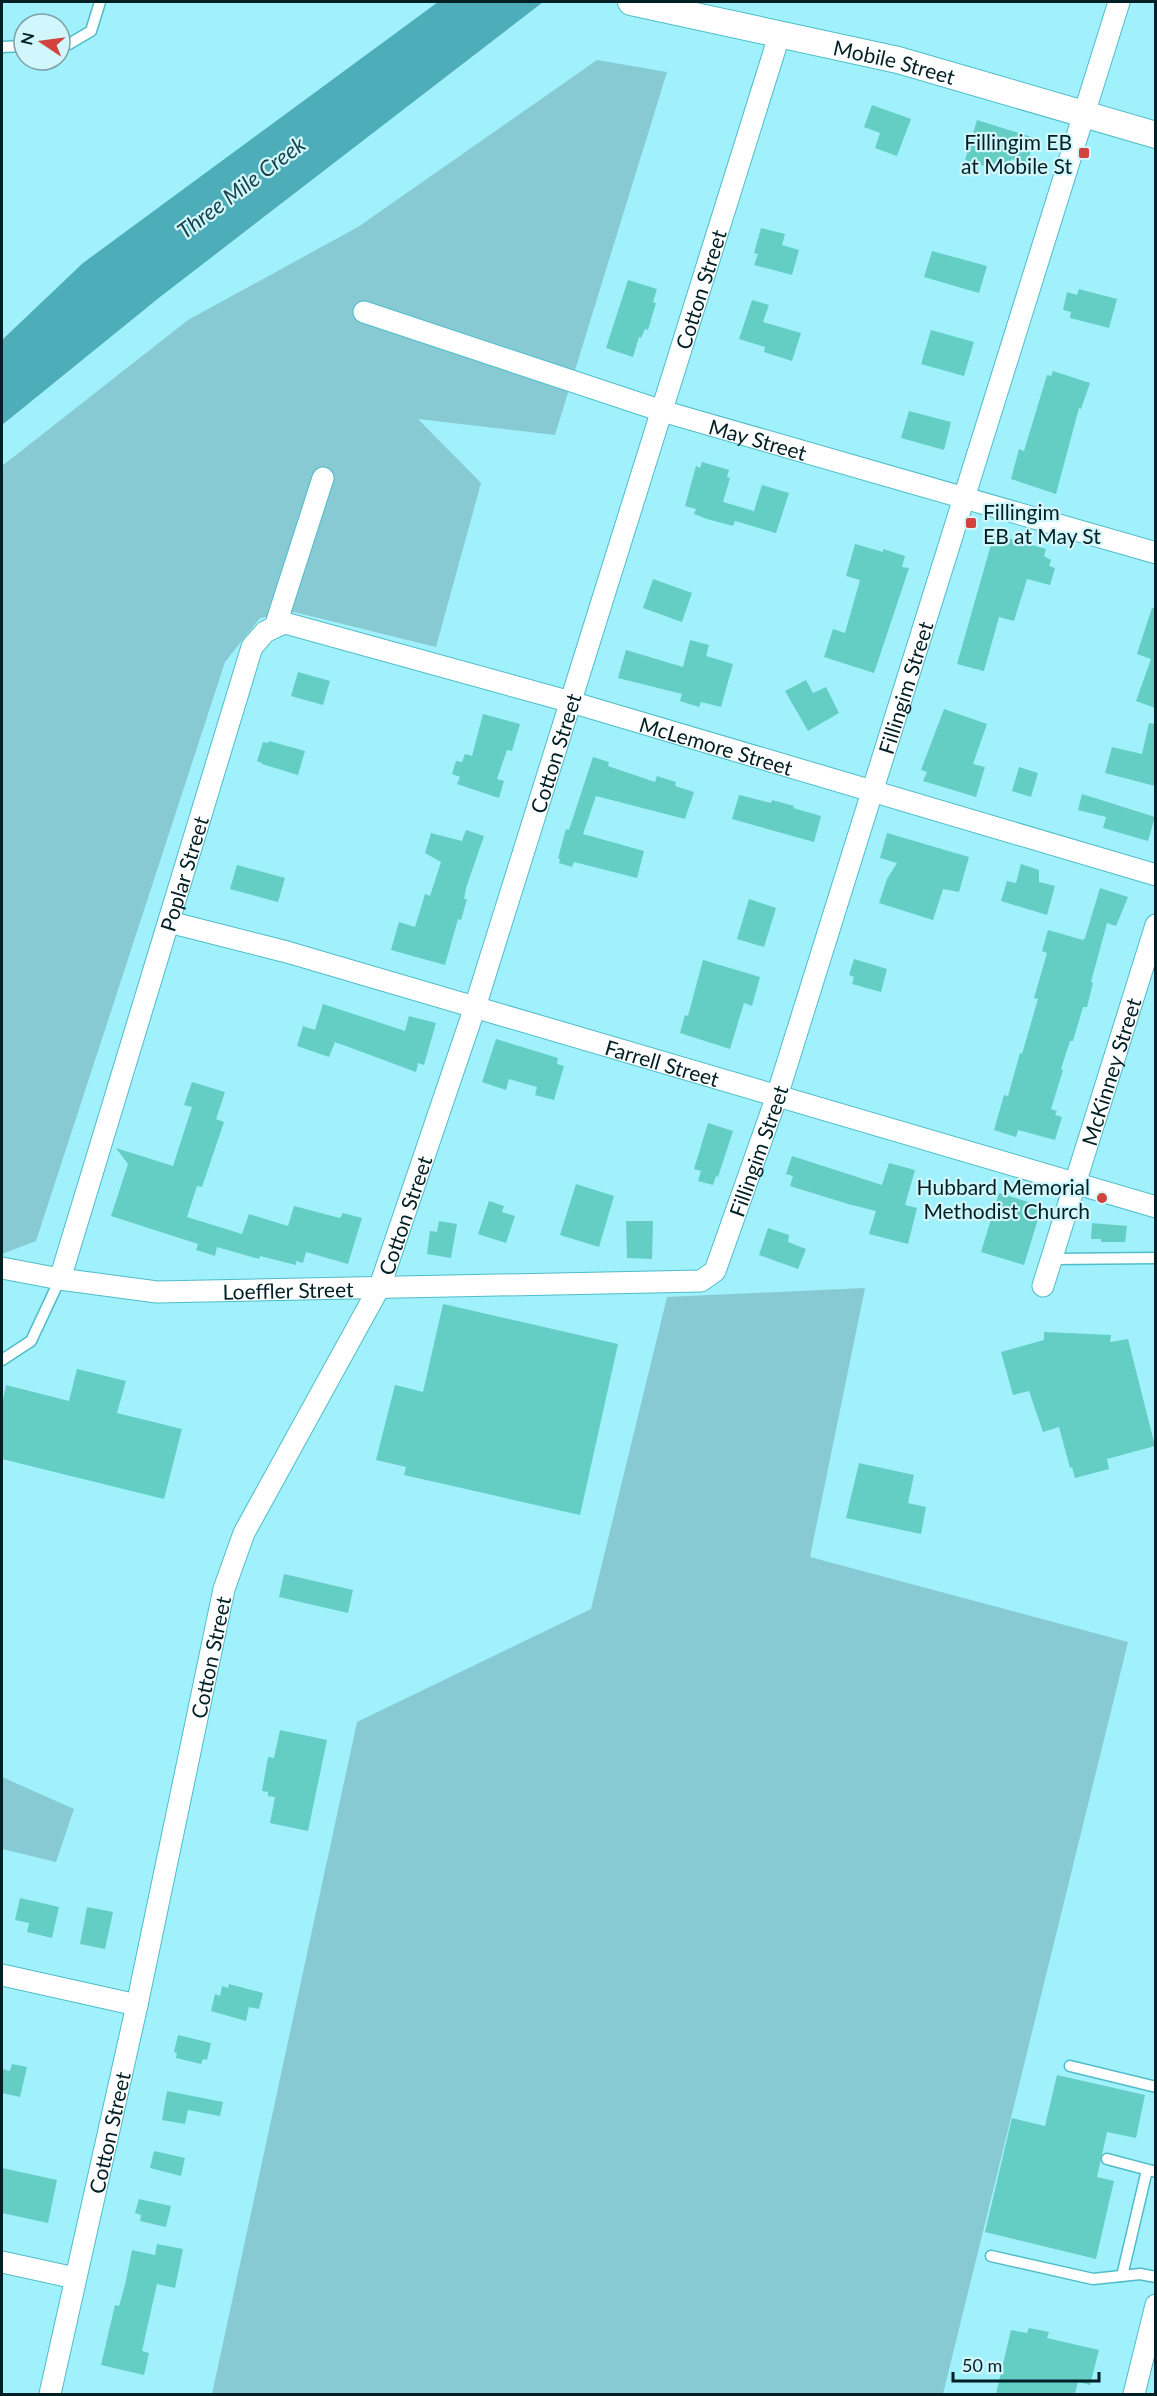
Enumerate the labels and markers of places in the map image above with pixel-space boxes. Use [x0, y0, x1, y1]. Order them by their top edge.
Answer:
place label: Fillingim EB at Mobile St [961, 129, 1072, 178]
marker: Fillingim EB at Mobile St [1077, 146, 1091, 160]
place label: Fillingim EB at May St [983, 499, 1101, 548]
marker: Fillingim EB at May St [964, 516, 978, 530]
place label: Hubbard Memorial Methodist Church [917, 1174, 1090, 1223]
marker: Hubbard Memorial Methodist Church [1095, 1191, 1109, 1205]

